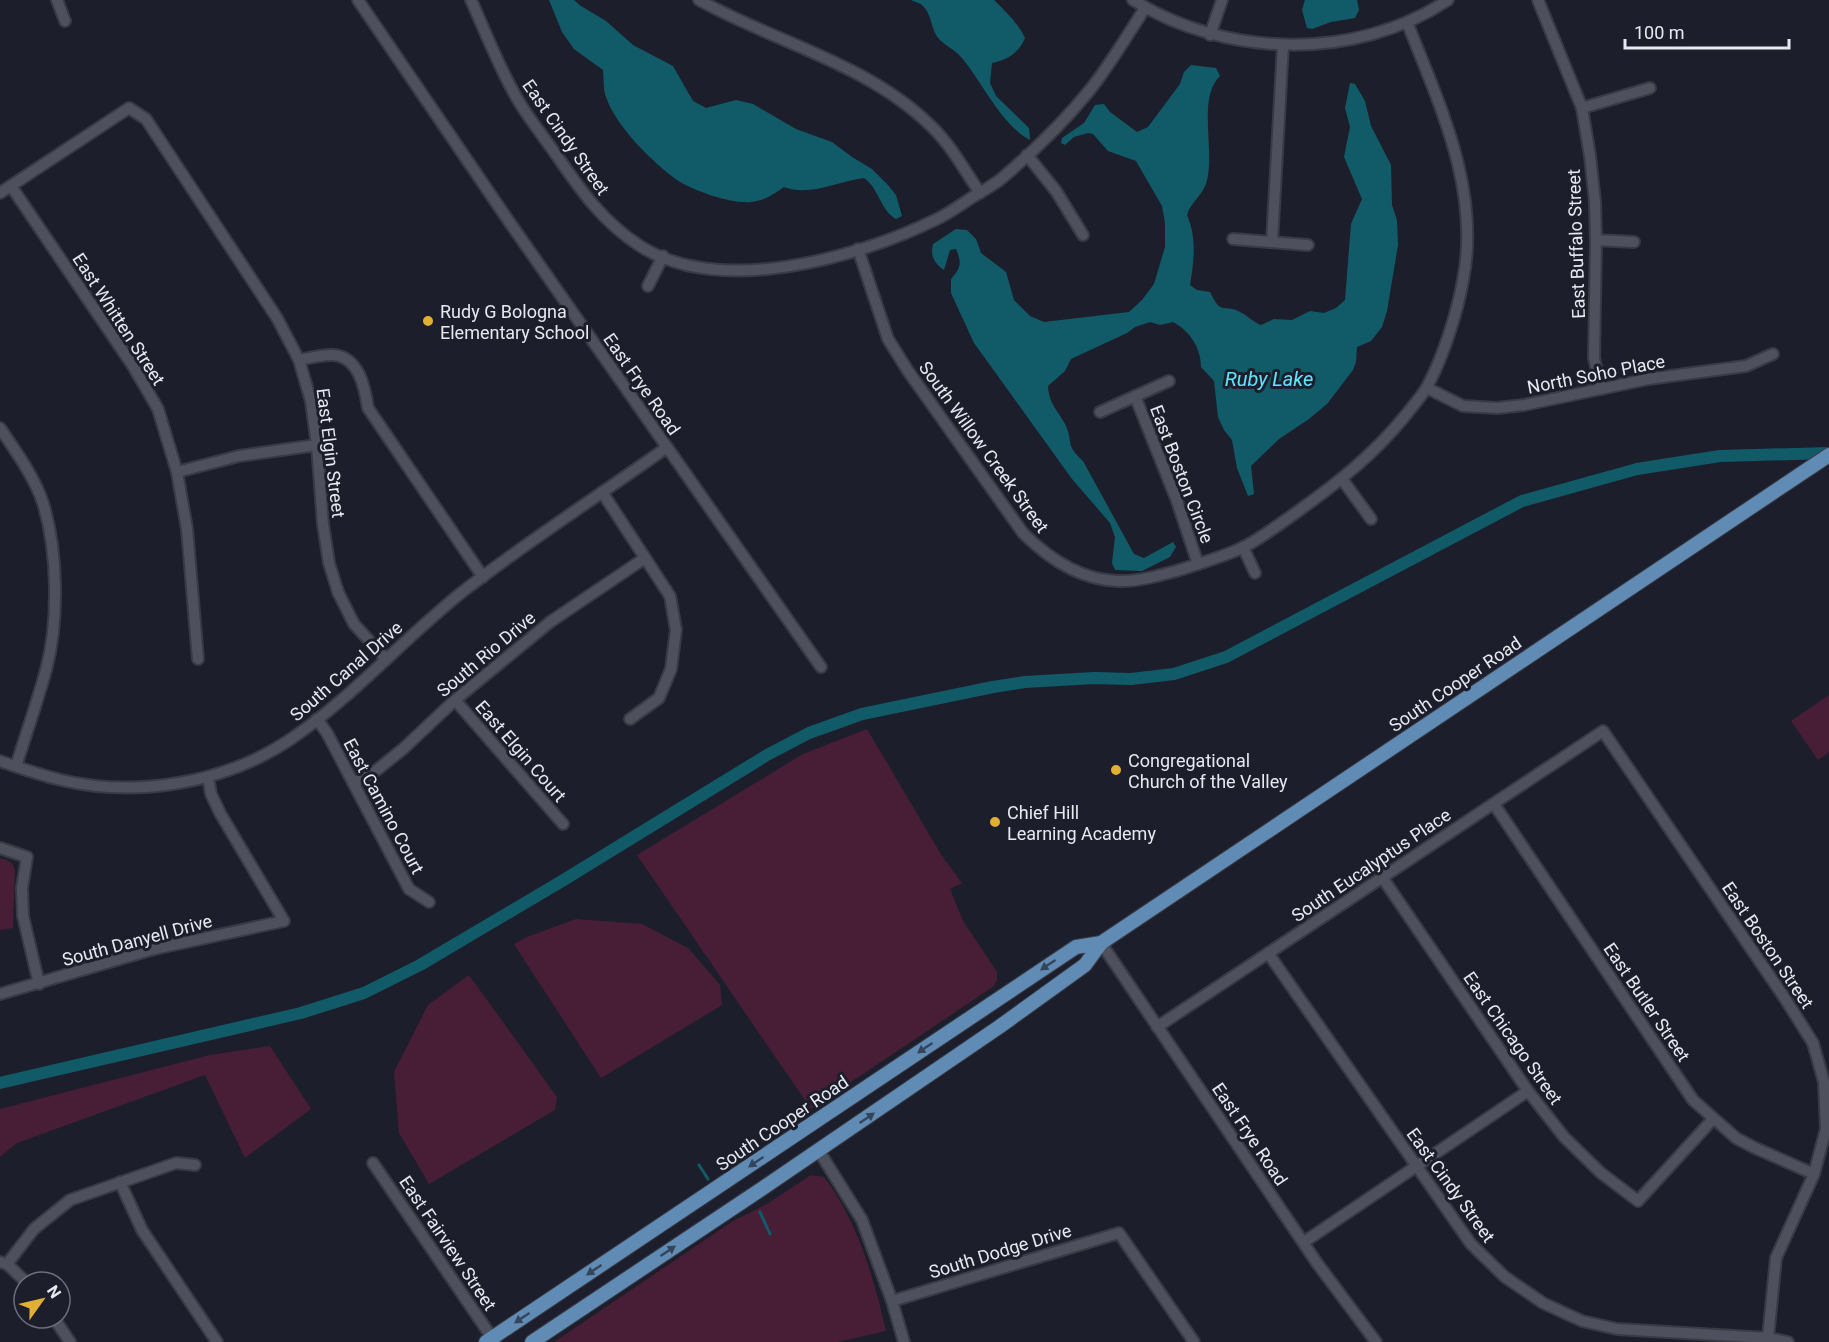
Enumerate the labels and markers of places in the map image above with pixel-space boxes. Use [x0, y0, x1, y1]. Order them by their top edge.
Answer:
place label: Rudy G Bologna Elementary School [440, 301, 589, 343]
marker: Rudy G Bologna Elementary School [421, 314, 435, 328]
place label: Congregational Church of the Valley [1128, 750, 1288, 792]
marker: Congregational Church of the Valley [1109, 763, 1123, 777]
place label: Chief Hill Learning Academy [1007, 802, 1156, 844]
marker: Chief Hill Learning Academy [988, 815, 1002, 829]

